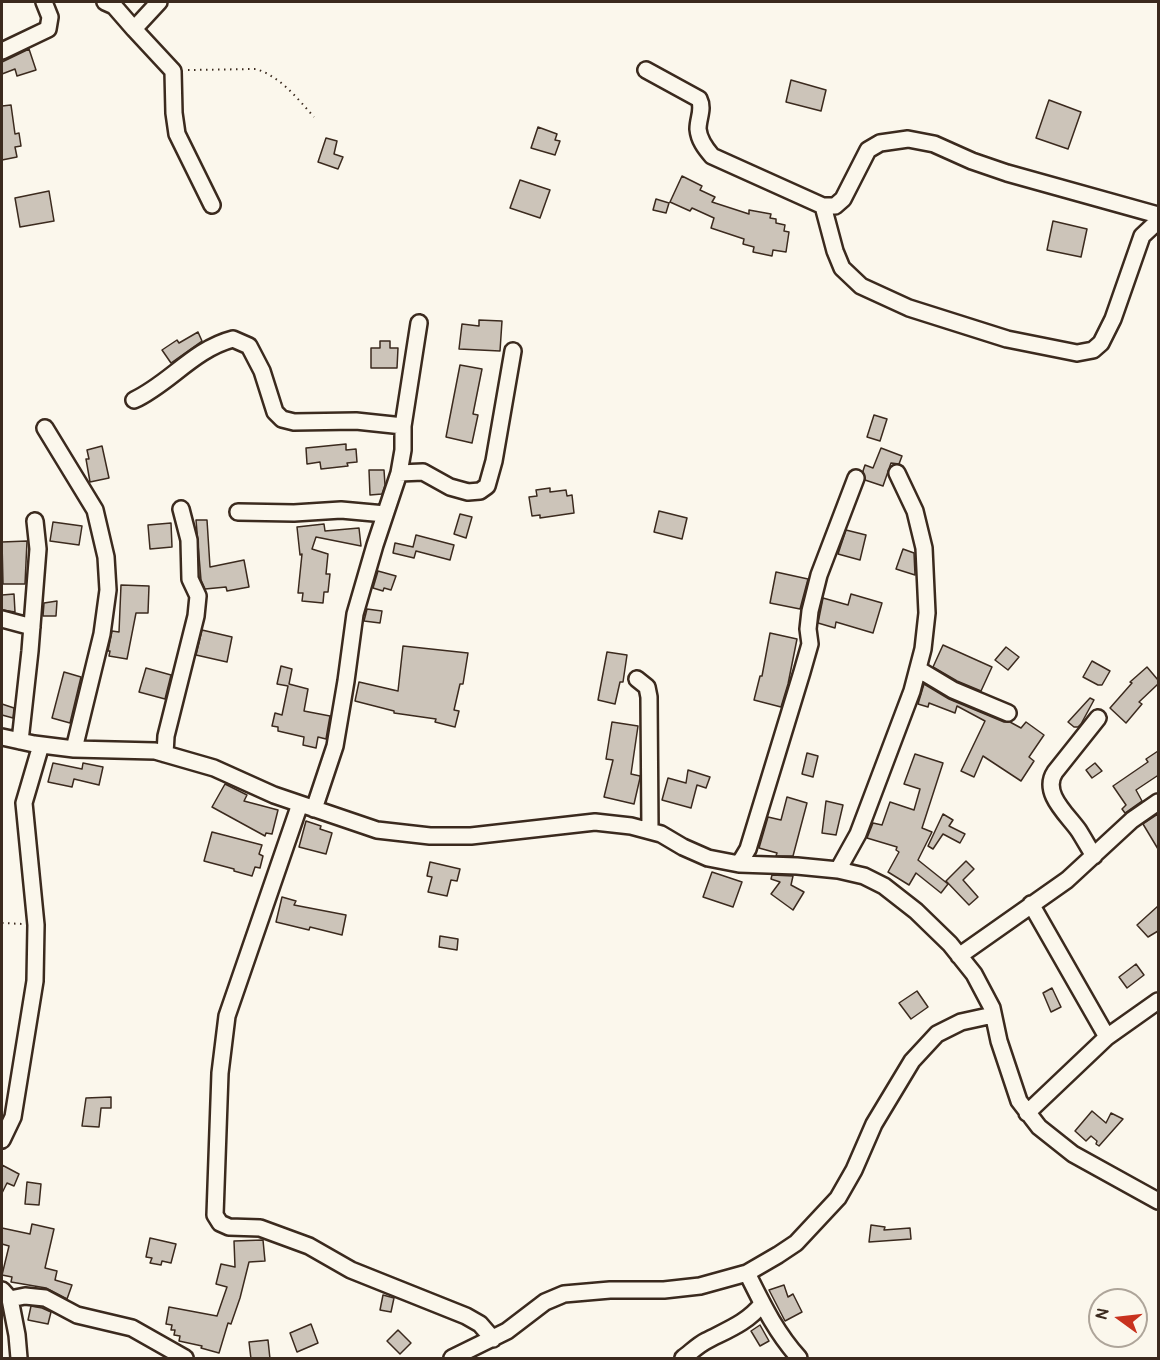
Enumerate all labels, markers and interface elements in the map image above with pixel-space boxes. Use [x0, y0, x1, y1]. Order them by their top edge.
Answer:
north arrow [1088, 1288, 1148, 1348]
text: N [1091, 1306, 1114, 1322]

